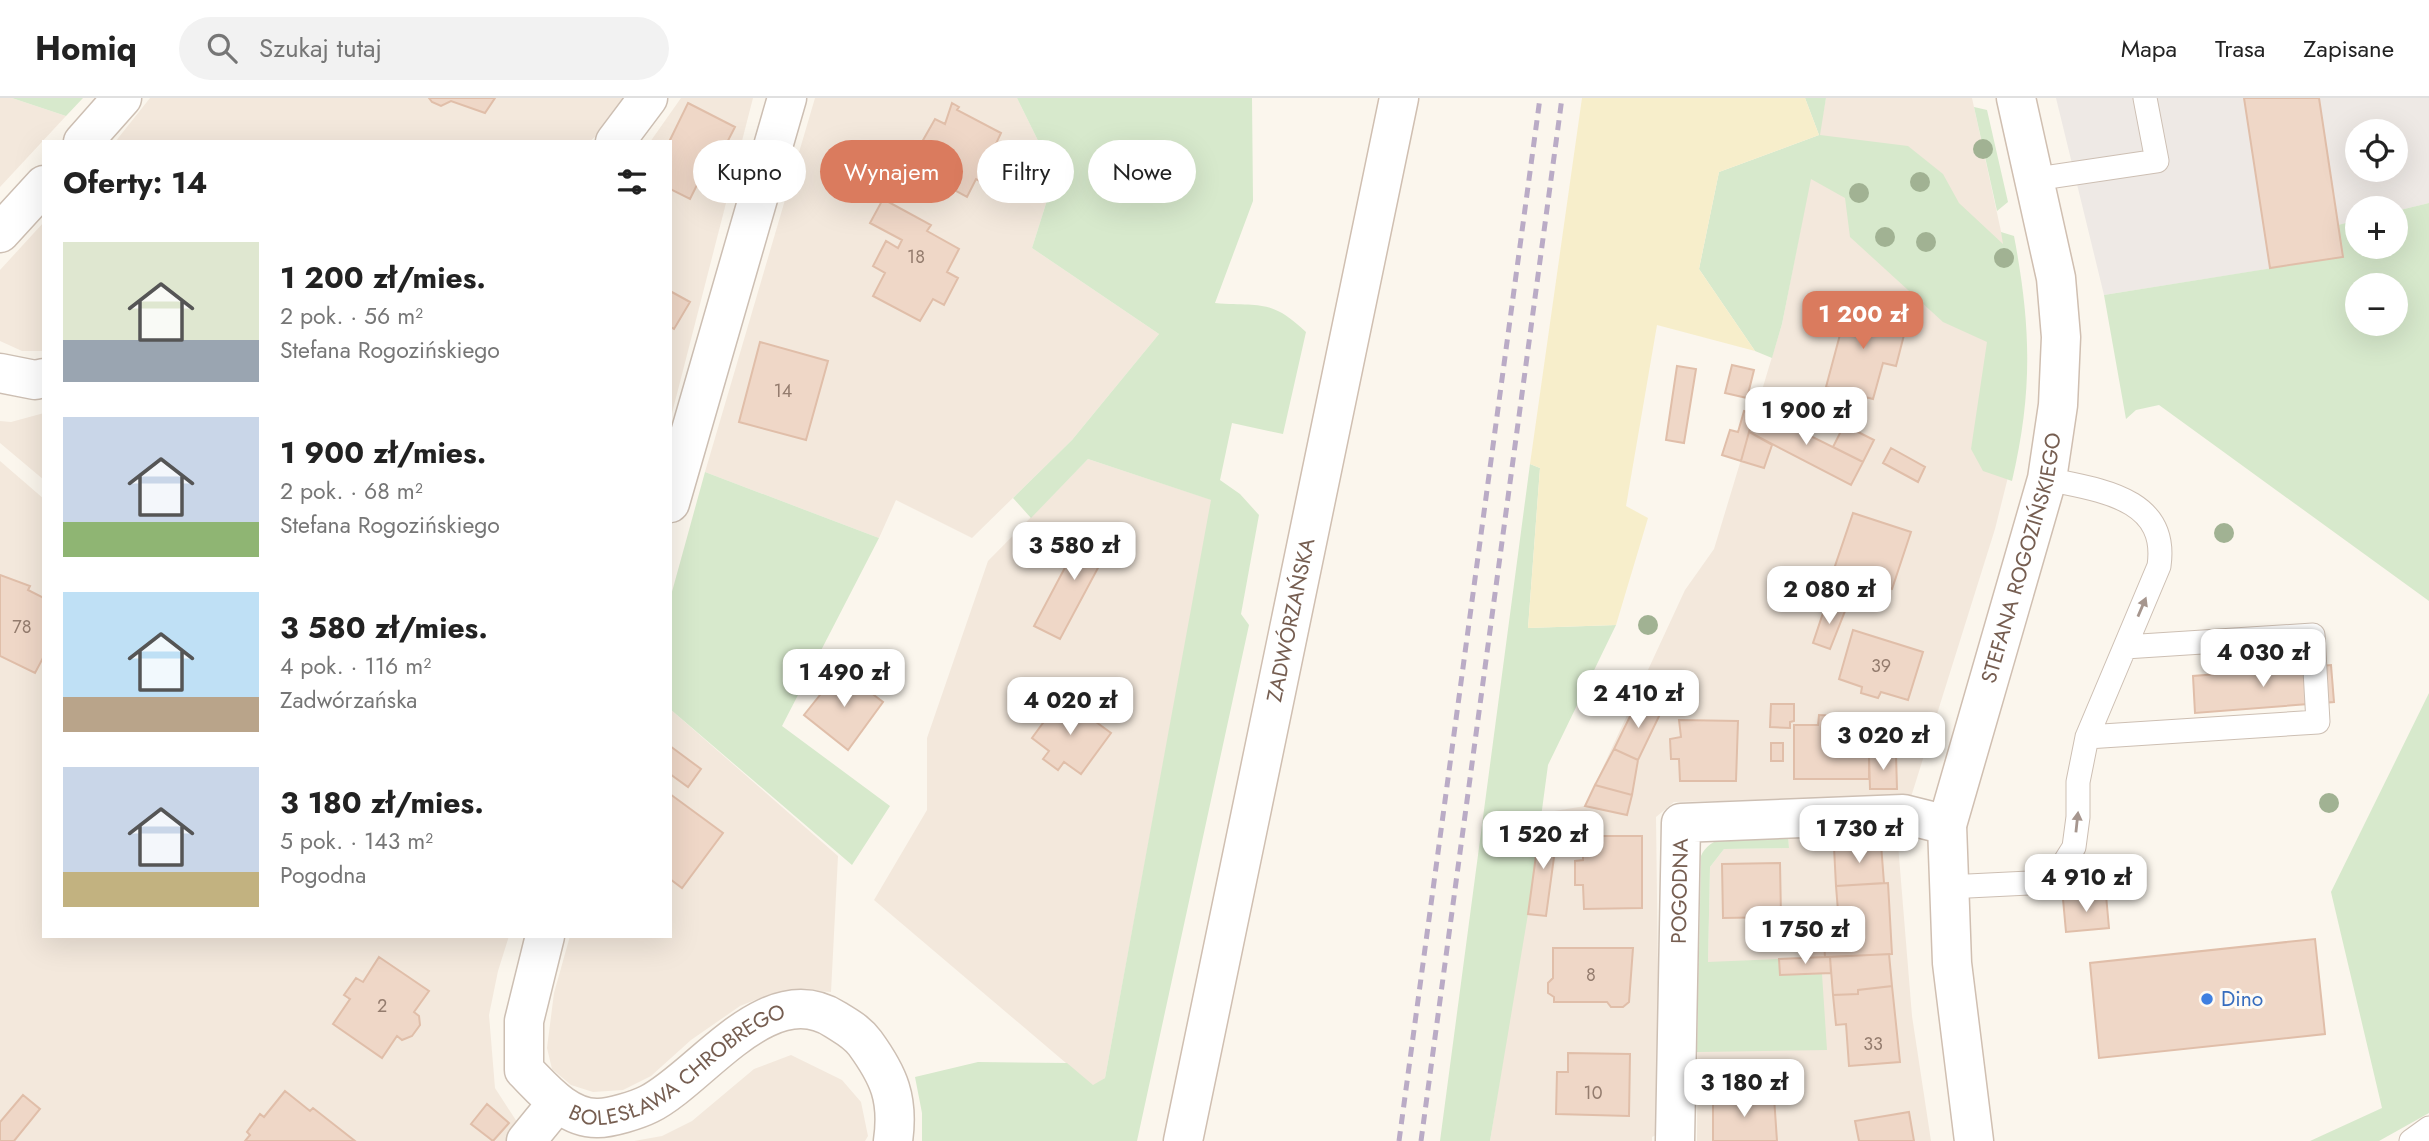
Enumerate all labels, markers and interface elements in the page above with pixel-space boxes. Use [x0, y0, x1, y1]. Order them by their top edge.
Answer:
search box [179, 17, 669, 80]
text: Homiq [35, 25, 137, 72]
icon: search [203, 29, 241, 67]
text: Szukaj tutaj [259, 29, 382, 67]
text: Mapa [2121, 31, 2177, 66]
text: Trasa [2215, 31, 2265, 66]
text: Zapisane [2303, 31, 2394, 66]
map controls [2345, 119, 2408, 336]
button: locate [2345, 119, 2408, 182]
chip: Kupno [693, 140, 806, 203]
chip: Wynajem [820, 140, 963, 203]
chip: Filtry [977, 140, 1074, 203]
chip: Nowe [1088, 140, 1196, 203]
text: Oferty: 14 [63, 161, 208, 204]
icon: filters [613, 163, 651, 201]
button: + [2345, 196, 2408, 259]
house number: 18 [907, 244, 925, 270]
text: 1 200 zł/mies. [280, 256, 486, 299]
icon: home [119, 270, 203, 354]
button: − [2345, 273, 2408, 336]
pin: 1 200 zł [1791, 292, 1935, 351]
text: 1 200 zł [1818, 297, 1908, 331]
text: 2 pok. · 56 m² [280, 299, 423, 333]
text: Stefana Rogozińskiego [280, 333, 500, 367]
house number: 14 [774, 378, 792, 404]
pin: 1 900 zł [1734, 388, 1878, 447]
text: 1 900 zł [1761, 393, 1851, 427]
text: 1 900 zł/mies. [280, 431, 486, 474]
street label: STEFANA ROGOZIŃSKIEGO [1974, 431, 2069, 687]
icon: home [119, 445, 203, 529]
text: 2 pok. · 68 m² [280, 474, 423, 508]
text: Stefana Rogozińskiego [280, 508, 500, 542]
pin: 3 580 zł [1002, 522, 1146, 582]
text: 3 580 zł [1029, 528, 1119, 562]
street label: ZADWÓRZAŃSKA [1259, 535, 1323, 705]
pin: 2 080 zł [1757, 566, 1901, 626]
text: 2 080 zł [1783, 572, 1875, 606]
one-way arrow [2136, 597, 2148, 617]
text: 3 580 zł/mies. [280, 606, 488, 649]
house number: 78 [12, 614, 32, 640]
icon: home [119, 620, 203, 704]
pin: 4 030 zł [2191, 630, 2335, 689]
text: 4 030 zł [2217, 635, 2309, 669]
text: 4 pok. · 116 m² [280, 649, 431, 683]
pin: 1 490 zł [772, 650, 916, 709]
house number: 39 [1871, 653, 1891, 679]
text: 1 490 zł [799, 655, 889, 689]
pin: 2 410 zł [1566, 670, 1710, 730]
text: 2 410 zł [1593, 676, 1683, 710]
pin: 4 020 zł [998, 678, 1142, 737]
text: Zadwórzańska [280, 683, 417, 717]
text: 4 020 zł [1023, 683, 1117, 717]
pin: 3 020 zł [1811, 712, 1955, 772]
text: 3 020 zł [1837, 718, 1929, 752]
text: 3 180 zł/mies. [280, 781, 484, 824]
icon: home [119, 795, 203, 879]
pin: 1 730 zł [1787, 806, 1931, 865]
text: 1 730 zł [1815, 811, 1903, 845]
one-way arrow [2071, 811, 2082, 833]
pin: 1 520 zł [1471, 812, 1615, 871]
text: 1 520 zł [1499, 817, 1587, 851]
text: 5 pok. · 143 m² [280, 824, 433, 858]
street label: POGODNA [1664, 838, 1696, 944]
pin: 4 910 zł [2014, 854, 2158, 914]
text: Pogodna [280, 858, 366, 892]
text: 4 910 zł [2041, 860, 2131, 894]
pin: 1 750 zł [1733, 906, 1877, 966]
text: 1 750 zł [1761, 912, 1849, 946]
house number: 8 [1586, 962, 1596, 988]
place label: Dino [2221, 984, 2263, 1014]
marker: Dino [2199, 991, 2215, 1007]
house number: 2 [377, 993, 387, 1019]
street label: BOLESŁAWA CHROBREGO [564, 997, 789, 1134]
house number: 33 [1863, 1031, 1883, 1057]
pin: 3 180 zł [1672, 1060, 1816, 1119]
text: 3 180 zł [1700, 1065, 1788, 1099]
house number: 10 [1584, 1080, 1603, 1106]

